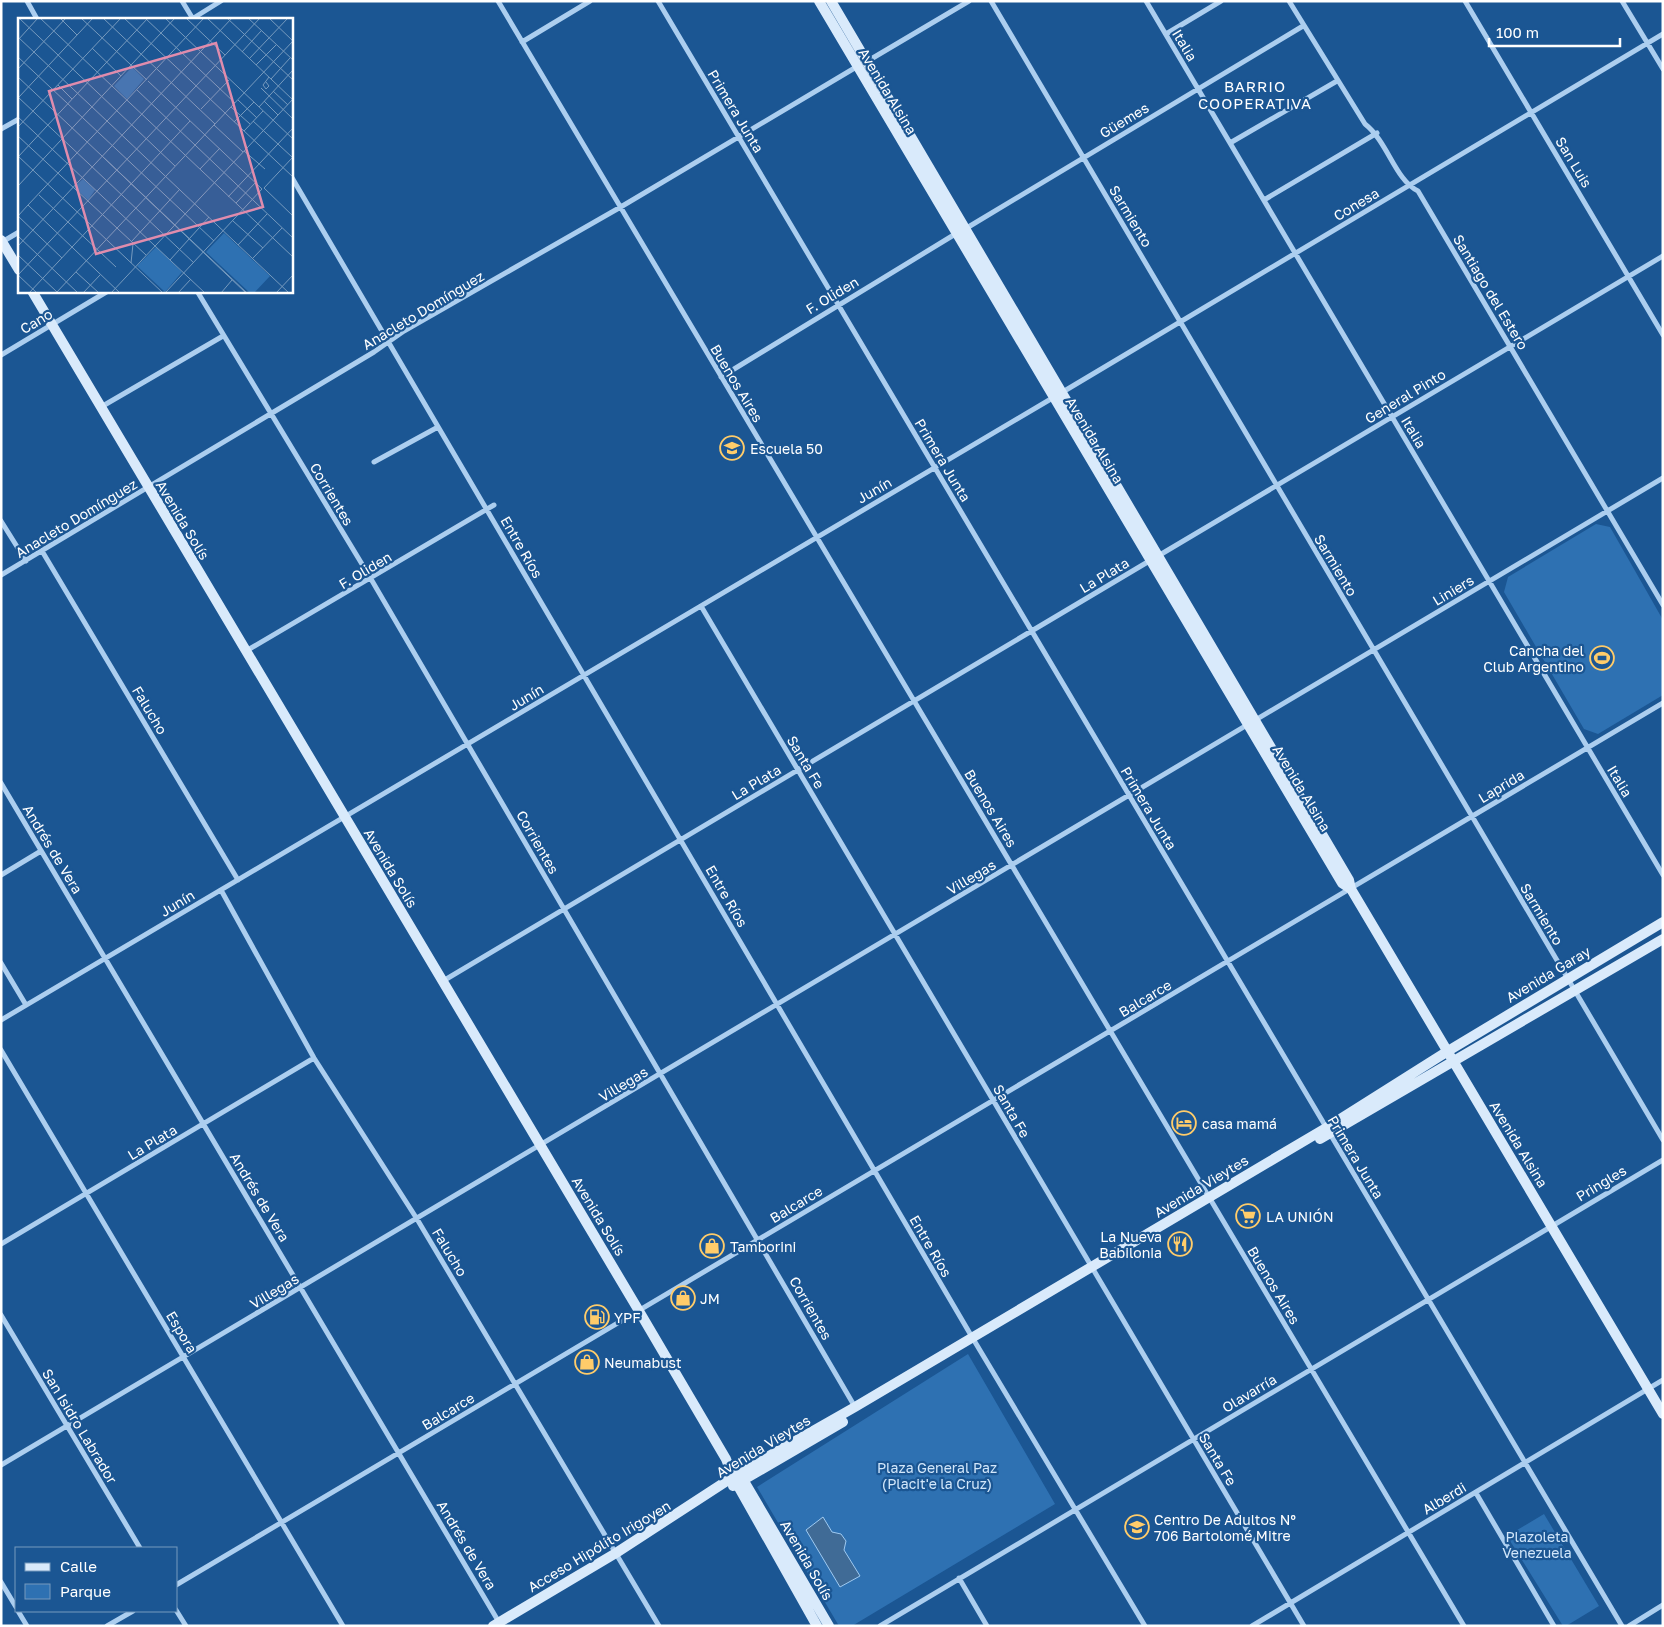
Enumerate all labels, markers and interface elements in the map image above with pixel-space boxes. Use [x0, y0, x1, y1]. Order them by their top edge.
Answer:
scale bar [1489, 15, 1620, 47]
inset map [18, 18, 292, 292]
text: 100 m [1496, 23, 1539, 41]
street label: Italia [1169, 26, 1201, 64]
street label: Avenida Alsina [856, 45, 920, 137]
street label: Primera Junta [705, 66, 767, 156]
district label: BARRIO COOPERATIVA [1198, 77, 1312, 112]
street label: Güemes [1096, 99, 1152, 141]
street label: San Luis [1552, 133, 1596, 191]
street label: Sarmiento [1106, 182, 1156, 250]
street label: Conesa [1330, 184, 1382, 224]
street label: Santiago del Estero [1450, 231, 1532, 353]
street label: Anacleto Domínguez [359, 267, 487, 353]
street label: F. Oliden [803, 273, 861, 317]
street label: Cano [17, 305, 55, 337]
street label: Buenos Aires [707, 341, 767, 425]
street label: General Pinto [1361, 365, 1449, 427]
street label: Avenida Alsina [1063, 394, 1127, 486]
street label: Italia [1398, 413, 1430, 451]
street label: Primera Junta [912, 415, 974, 505]
school or university icon: Escuela 50 [719, 435, 745, 461]
place label: Escuela 50 [750, 440, 823, 457]
street label: Corrientes [307, 459, 357, 529]
street label: Junín [854, 473, 894, 507]
street label: Anacleto Domínguez [12, 475, 140, 561]
street label: Avenida Solís [153, 477, 213, 563]
street label: Entre Ríos [497, 513, 547, 581]
street label: Sarmiento [1311, 531, 1361, 599]
street label: F. Oliden [336, 548, 394, 592]
street label: La Plata [1076, 554, 1132, 596]
street label: Liniers [1429, 571, 1477, 609]
place label: Cancha del Club Argentino [1483, 642, 1584, 675]
sports icon: Cancha del Club Argentino [1589, 645, 1615, 671]
street label: Junín [506, 680, 546, 714]
street label: Falucho [129, 683, 171, 737]
street label: Santa Fe [784, 732, 828, 792]
street label: Avenida Alsina [1270, 742, 1334, 834]
street label: La Plata [728, 761, 784, 803]
street label: Italia [1604, 762, 1636, 800]
street label: Primera Junta [1118, 763, 1180, 853]
street label: Buenos Aires [961, 766, 1021, 850]
street label: Laprida [1475, 766, 1527, 806]
street label: Andrés de Vera [20, 801, 86, 897]
street label: Corrientes [513, 807, 563, 877]
street label: Avenida Solís [361, 825, 421, 911]
street label: Villegas [943, 856, 999, 898]
street label: Entre Ríos [702, 862, 752, 930]
street label: Sarmiento [1517, 880, 1567, 948]
street label: Junín [157, 886, 197, 920]
street label: Avenida Garay [1503, 942, 1593, 1006]
street label: Balcarce [1116, 976, 1174, 1020]
street label: Villegas [595, 1063, 651, 1105]
street label: Santa Fe [990, 1081, 1034, 1141]
street label: Avenida Alsina [1487, 1098, 1551, 1190]
hotel icon: casa mamá [1171, 1110, 1197, 1136]
street label: Primera Junta [1325, 1112, 1387, 1202]
place label: casa mamá [1202, 1115, 1277, 1132]
street label: La Plata [124, 1121, 180, 1163]
street label: Andrés de Vera [227, 1149, 293, 1245]
street label: Avenida Vieytes [1151, 1151, 1251, 1221]
street label: Pringles [1573, 1161, 1629, 1205]
street label: Avenida Solís [569, 1173, 629, 1259]
street label: Balcarce [767, 1182, 825, 1226]
supermarket icon: LA UNIÓN [1235, 1203, 1261, 1229]
place label: LA UNIÓN [1266, 1208, 1334, 1225]
street label: Entre Ríos [906, 1212, 956, 1280]
street label: Falucho [429, 1225, 471, 1279]
place label: La Nueva Babilonia [1099, 1228, 1162, 1261]
restaurant icon: La Nueva Babilonia [1167, 1231, 1193, 1257]
shop icon: Tamborini [699, 1233, 725, 1259]
place label: Tamborini [730, 1238, 796, 1255]
street label: Buenos Aires [1244, 1243, 1304, 1327]
street label: Villegas [246, 1270, 302, 1312]
street label: Corrientes [786, 1273, 836, 1343]
shop icon: JM [670, 1285, 696, 1311]
place label: JM [700, 1290, 720, 1307]
fuel station icon: YPF [584, 1304, 610, 1330]
street label: Espora [163, 1308, 201, 1356]
place label: YPF [614, 1309, 640, 1326]
shop icon: Neumabust [574, 1349, 600, 1375]
place label: Neumabust [604, 1354, 682, 1371]
street label: San Isidro Labrador [39, 1366, 121, 1487]
street label: Olavarría [1219, 1370, 1279, 1416]
street label: Balcarce [419, 1389, 477, 1433]
street label: Avenida Vieytes [713, 1411, 813, 1481]
street label: Santa Fe [1196, 1429, 1240, 1489]
park label: Plaza General Paz (Placit'e la Cruz) [877, 1459, 997, 1492]
street label: Alberdi [1419, 1478, 1469, 1518]
street label: Andrés de Vera [434, 1497, 500, 1593]
street label: Acceso Hipólito Irigoyen [524, 1497, 674, 1595]
place label: Centro De Adultos Nº 706 Bartolomé Mitre [1154, 1511, 1296, 1544]
school or university icon: Centro De Adultos Nº 706 Bartolomé Mitre [1124, 1514, 1150, 1540]
street label: Avenida Solís [777, 1517, 837, 1603]
park label: Plazoleta Venezuela [1502, 1528, 1572, 1561]
legend [15, 1547, 178, 1612]
text: Calle [60, 1557, 97, 1575]
text: Parque [60, 1582, 111, 1600]

